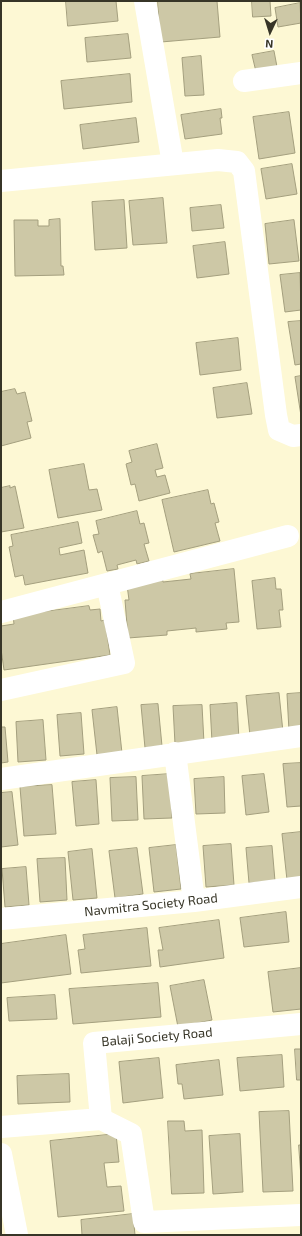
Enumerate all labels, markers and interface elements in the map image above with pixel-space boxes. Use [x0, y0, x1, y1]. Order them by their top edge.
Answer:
north arrow [250, 12, 290, 52]
text: N [265, 38, 274, 51]
street label: Navmitra Society Road [84, 890, 218, 920]
street label: Balaji Society Road [101, 1024, 213, 1050]

